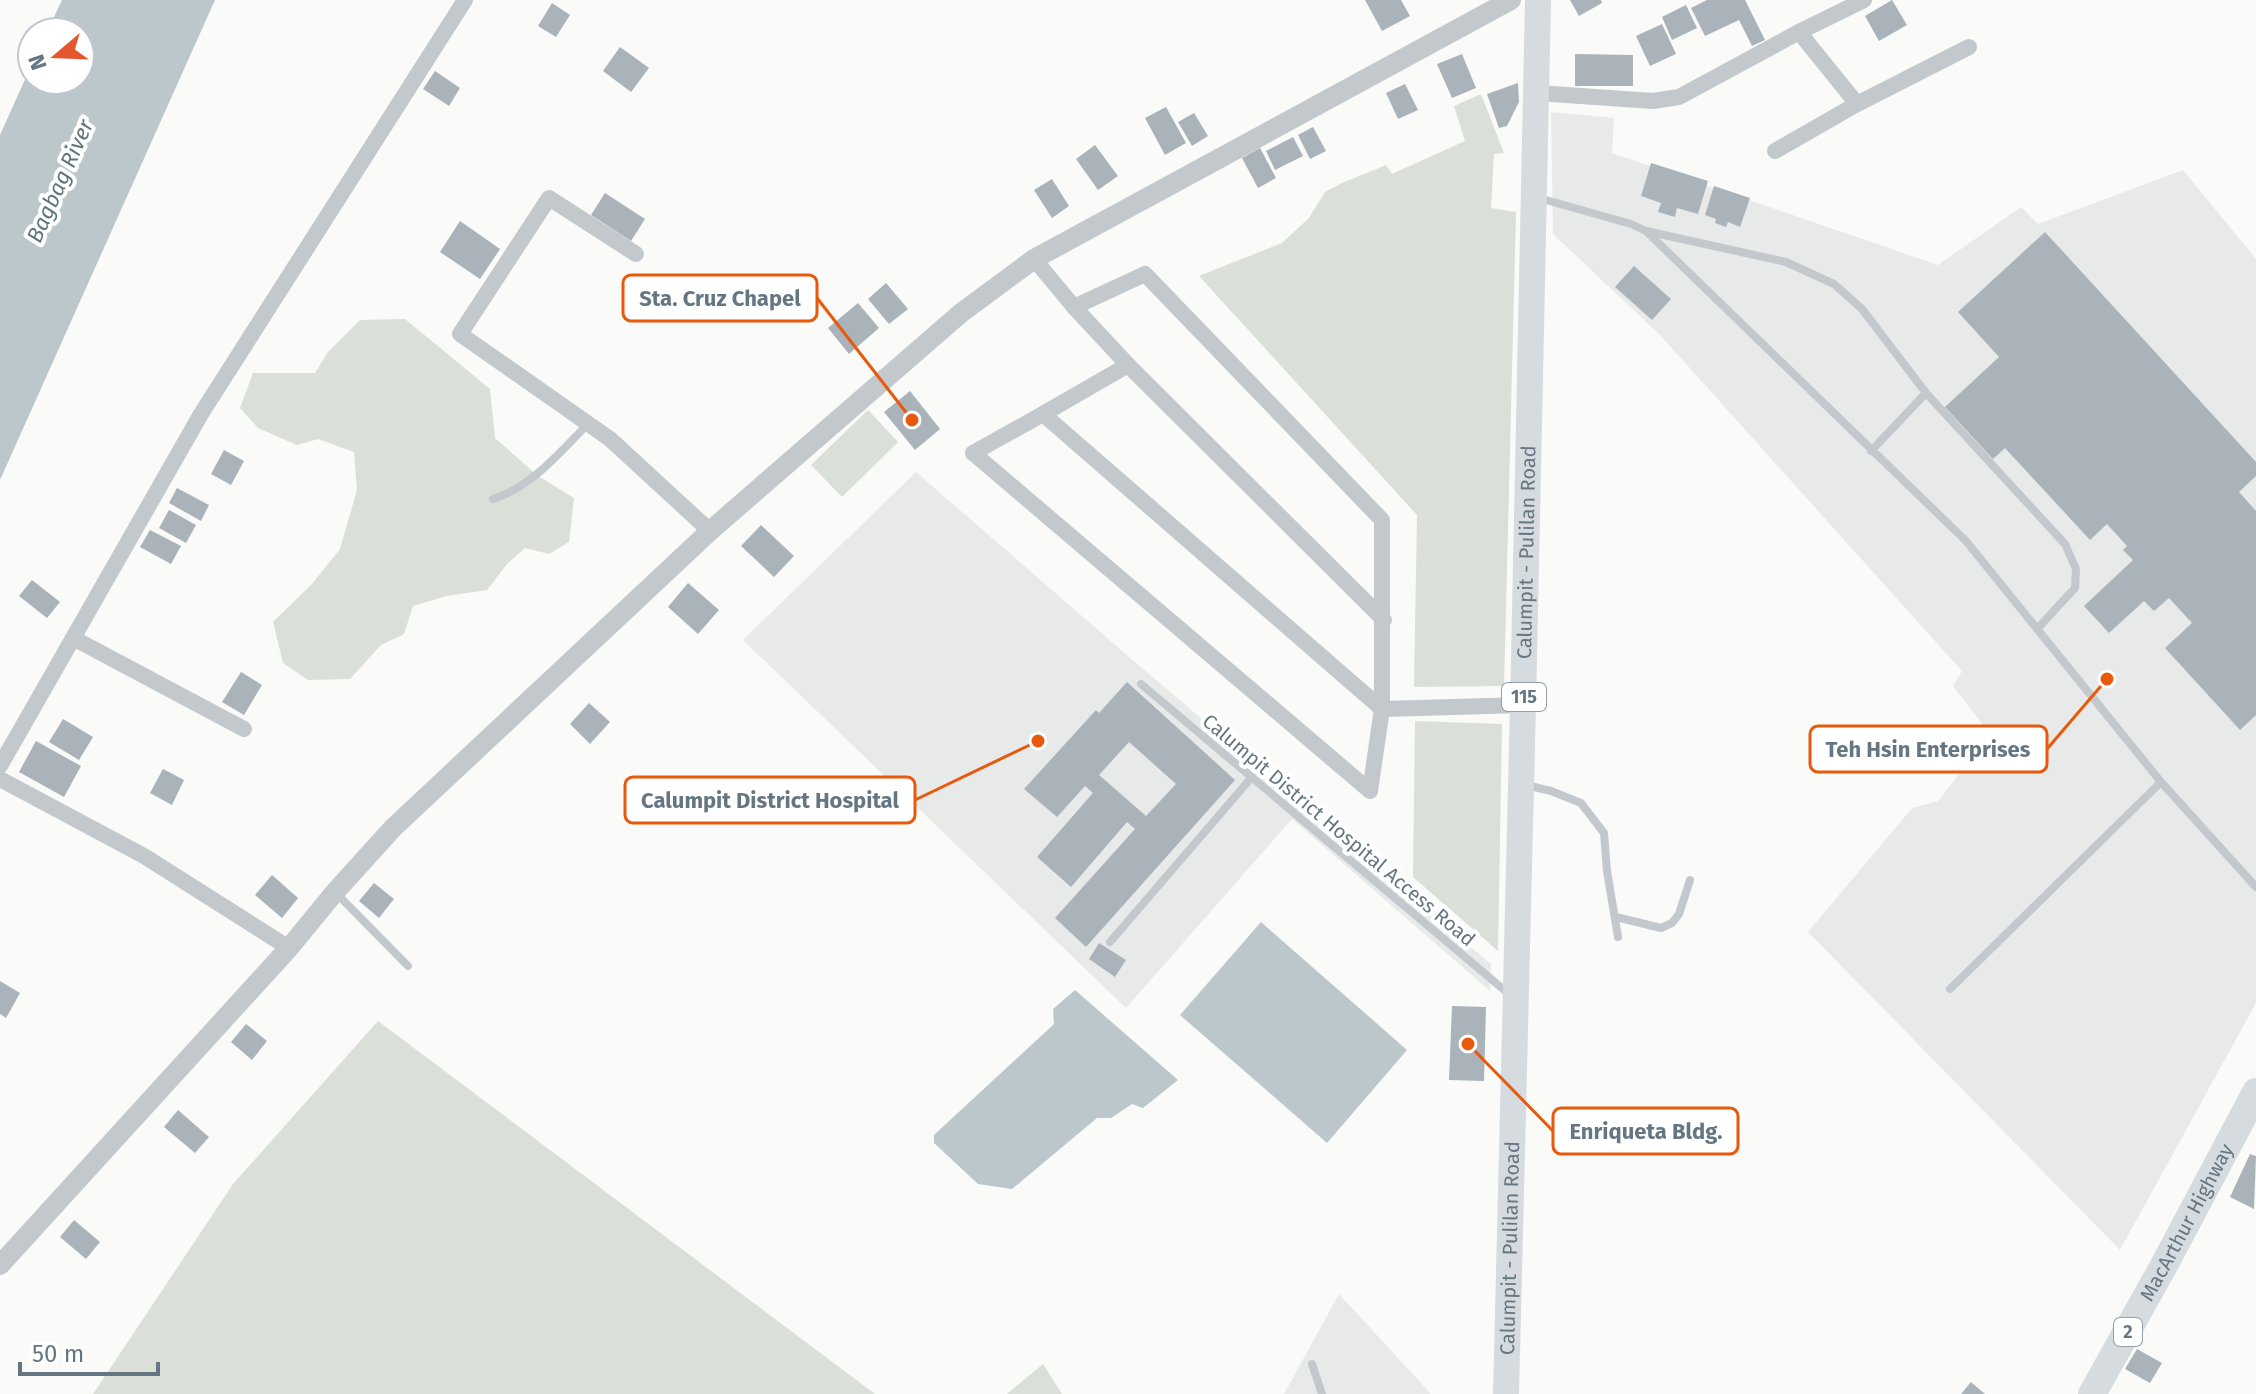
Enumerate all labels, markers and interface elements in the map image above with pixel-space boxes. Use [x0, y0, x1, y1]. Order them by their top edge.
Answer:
north arrow [16, 16, 96, 96]
text: N [22, 51, 53, 74]
water label: Bagbag River [21, 115, 99, 247]
callout: Sta. Cruz Chapel [623, 275, 817, 321]
text: Sta. Cruz Chapel [639, 285, 801, 312]
street label: Calumpit - Pulilan Road [1512, 445, 1541, 659]
road number: 115 [1502, 683, 1546, 711]
street label: Calumpit District Hospital Access Road [1198, 709, 1480, 951]
callout: Teh Hsin Enterprises [1810, 726, 2047, 772]
text: Teh Hsin Enterprises [1826, 736, 2031, 763]
callout: Calumpit District Hospital [625, 777, 915, 823]
text: Calumpit District Hospital [641, 787, 899, 814]
callout: Enriqueta Bldg. [1553, 1108, 1738, 1154]
text: Enriqueta Bldg. [1569, 1118, 1723, 1145]
street label: MacArthur Highway [2135, 1139, 2238, 1305]
street label: Calumpit - Pulilan Road [1495, 1141, 1524, 1355]
road number: 2 [2114, 1318, 2142, 1346]
scale bar [20, 1326, 158, 1376]
text: 50 m [32, 1340, 84, 1368]

